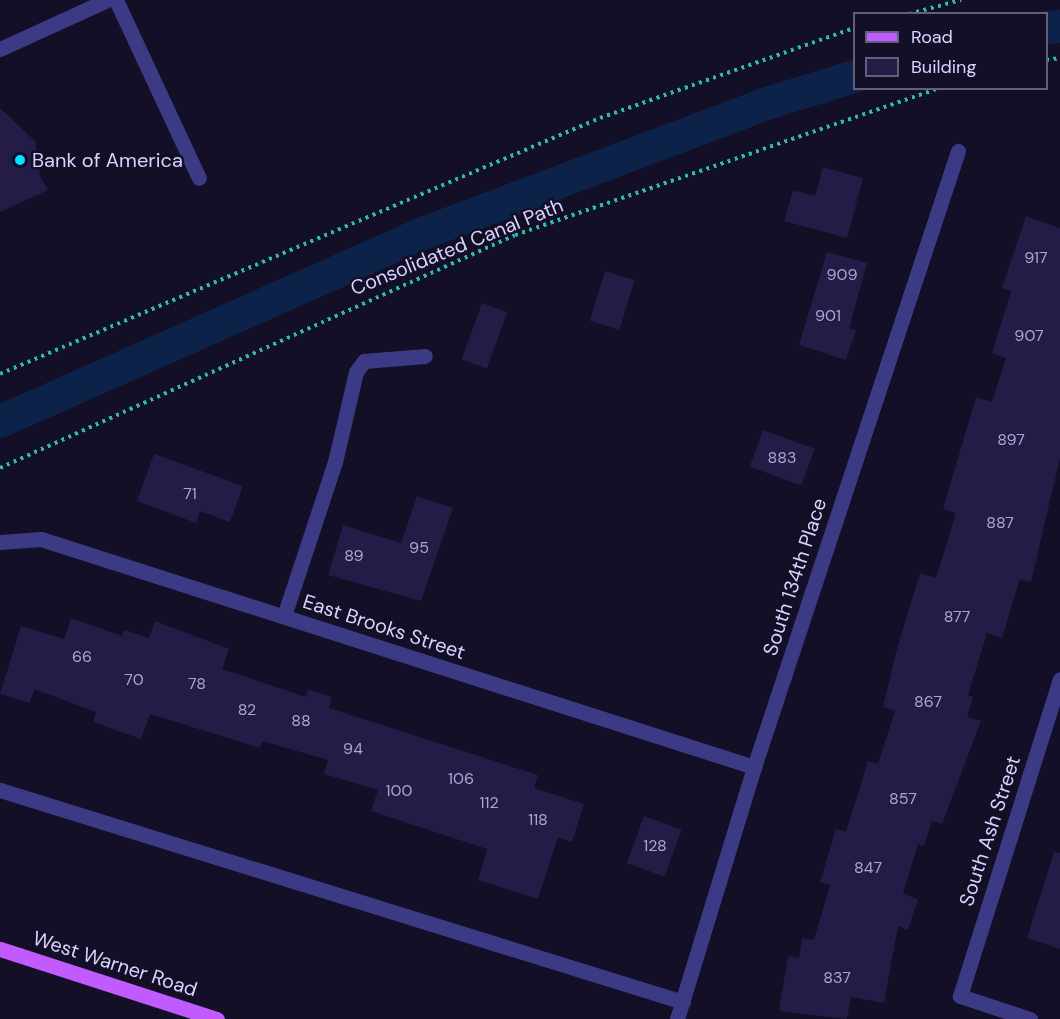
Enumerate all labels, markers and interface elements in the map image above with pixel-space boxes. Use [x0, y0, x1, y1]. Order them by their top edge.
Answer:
legend [853, 12, 1048, 90]
text: Road [911, 25, 953, 49]
text: Building [911, 55, 976, 79]
place label: Bank of America [32, 148, 183, 172]
marker: Bank of America [13, 153, 27, 167]
street label: Consolidated Canal Path [347, 193, 567, 301]
house number: 917 [1024, 248, 1048, 268]
house number: 909 [826, 265, 858, 285]
house number: 901 [815, 306, 841, 326]
house number: 907 [1014, 326, 1044, 346]
house number: 897 [997, 430, 1025, 450]
house number: 883 [768, 448, 796, 468]
house number: 71 [183, 484, 197, 504]
street label: South 134th Place [758, 495, 832, 659]
house number: 887 [986, 513, 1014, 533]
house number: 95 [409, 538, 429, 558]
house number: 89 [344, 546, 364, 566]
street label: East Brooks Street [300, 589, 468, 665]
house number: 877 [944, 607, 970, 627]
house number: 66 [72, 647, 92, 667]
house number: 70 [124, 670, 144, 690]
house number: 78 [188, 674, 206, 694]
house number: 867 [914, 692, 942, 712]
house number: 82 [238, 700, 256, 720]
house number: 88 [291, 711, 311, 731]
house number: 94 [343, 739, 363, 759]
street label: South Ash Street [954, 753, 1026, 909]
house number: 106 [448, 769, 474, 789]
house number: 100 [386, 781, 412, 801]
house number: 857 [889, 789, 917, 809]
house number: 112 [479, 793, 499, 813]
house number: 118 [528, 810, 548, 830]
house number: 128 [643, 836, 667, 856]
house number: 847 [854, 858, 882, 878]
street label: West Warner Road [30, 926, 200, 1002]
house number: 837 [823, 968, 851, 988]

